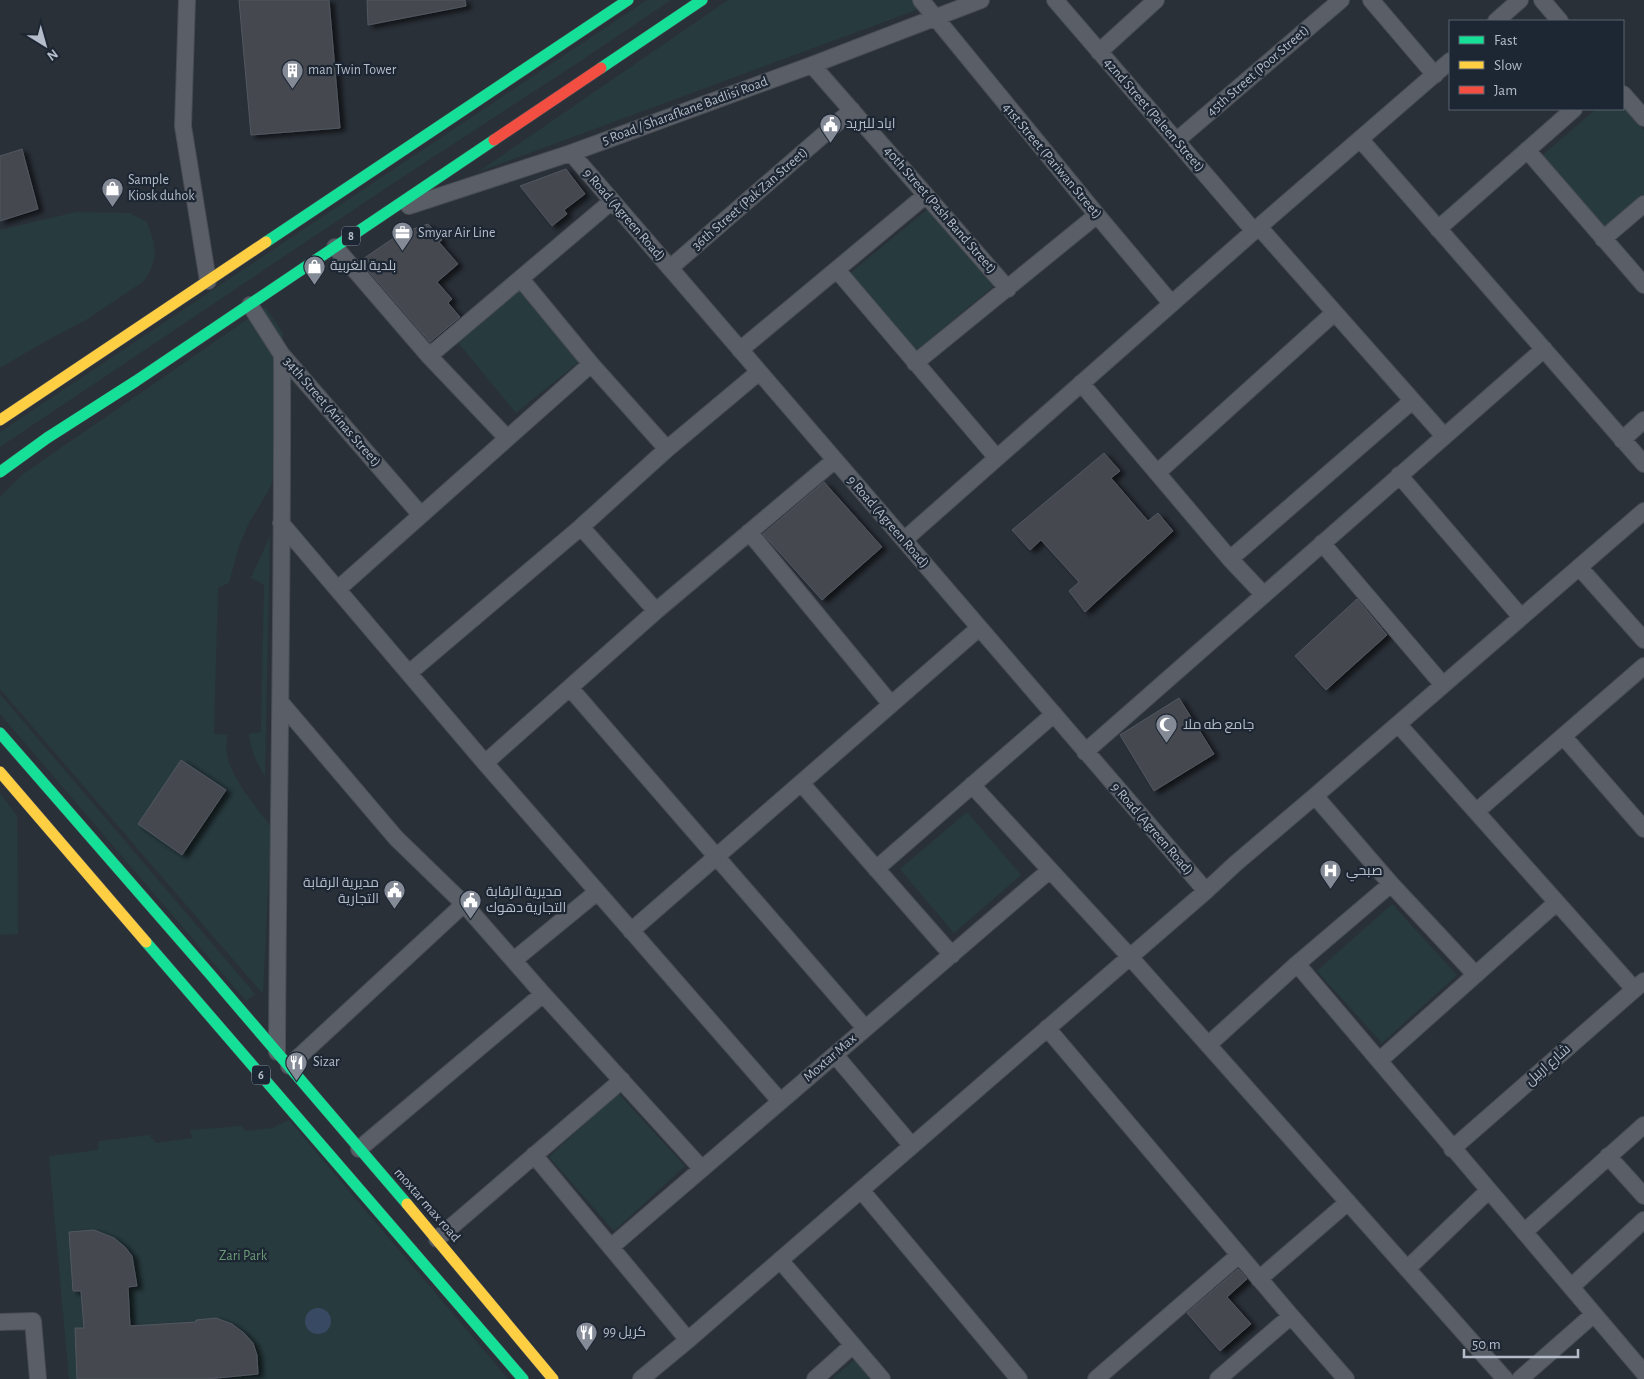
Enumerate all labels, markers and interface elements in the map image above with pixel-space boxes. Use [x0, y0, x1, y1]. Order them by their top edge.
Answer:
north arrow [20, 20, 70, 70]
legend [1449, 20, 1624, 110]
street label: 45th Street (Poor Street) [1204, 23, 1312, 119]
text: Fast [1494, 33, 1518, 48]
text: N [44, 46, 60, 63]
street label: 42nd Street (Paleen Street) [1101, 55, 1207, 175]
building icon: man Twin Tower [280, 58, 304, 89]
text: Slow [1494, 58, 1522, 73]
place label: man Twin Tower [308, 63, 397, 77]
street label: 5 Road / Sharafkane Badlisi Road [600, 74, 770, 148]
text: Jam [1494, 83, 1517, 98]
street label: 41st Street (Pariwan Street) [1000, 100, 1104, 222]
public building icon: اياد للبريد [818, 112, 842, 143]
place label: اياد للبريد [846, 117, 896, 131]
street label: 40th Street (Pash Band Street) [881, 144, 999, 276]
street label: 36th Street (Pak Zan Street) [689, 145, 811, 253]
street label: 9 Road (Agreen Road) [580, 166, 668, 264]
place label: Sample Kiosk duhok [128, 173, 195, 203]
shop icon: Sample Kiosk duhok [100, 176, 124, 207]
office icon: Smyar Air Line [390, 221, 414, 252]
place label: Smyar Air Line [418, 226, 496, 240]
road number: 8 [342, 227, 360, 246]
shop icon: بلدية الغربية [302, 254, 326, 285]
place label: بلدية الغربية [330, 259, 396, 273]
street label: 34th Street (Arinas Street) [281, 355, 383, 469]
street label: 9 Road (Agreen Road) [844, 473, 932, 571]
mosque icon: جامع طه ملا [1155, 713, 1179, 744]
place label: جامع طه ملا [1183, 718, 1254, 733]
street label: 9 Road (Agreen Road) [1108, 780, 1196, 878]
hospital icon: صبحي [1318, 859, 1342, 890]
place label: صبحي [1346, 864, 1382, 882]
place label: مديرية الرقابة التجارية [303, 876, 379, 906]
public building icon: مديرية الرقابة التجارية [383, 879, 407, 910]
place label: مديرية الرقابة التجارية دهوك [486, 885, 566, 915]
public building icon: مديرية الرقابة التجارية دهوك [458, 888, 482, 919]
street label: Moxtar Max [801, 1032, 859, 1084]
street label: شارع اربيل [1523, 1042, 1574, 1089]
restaurant icon: Sizar [285, 1050, 309, 1081]
place label: Sizar [313, 1055, 340, 1069]
road number: 6 [252, 1066, 270, 1084]
street label: moxtar max road [391, 1165, 463, 1245]
park label: Zari Park [219, 1249, 268, 1263]
restaurant icon: 99 كريل [575, 1320, 599, 1351]
place label: 99 كريل [603, 1325, 646, 1339]
scale bar [1464, 1326, 1578, 1358]
text: 50 m [1472, 1337, 1501, 1352]

